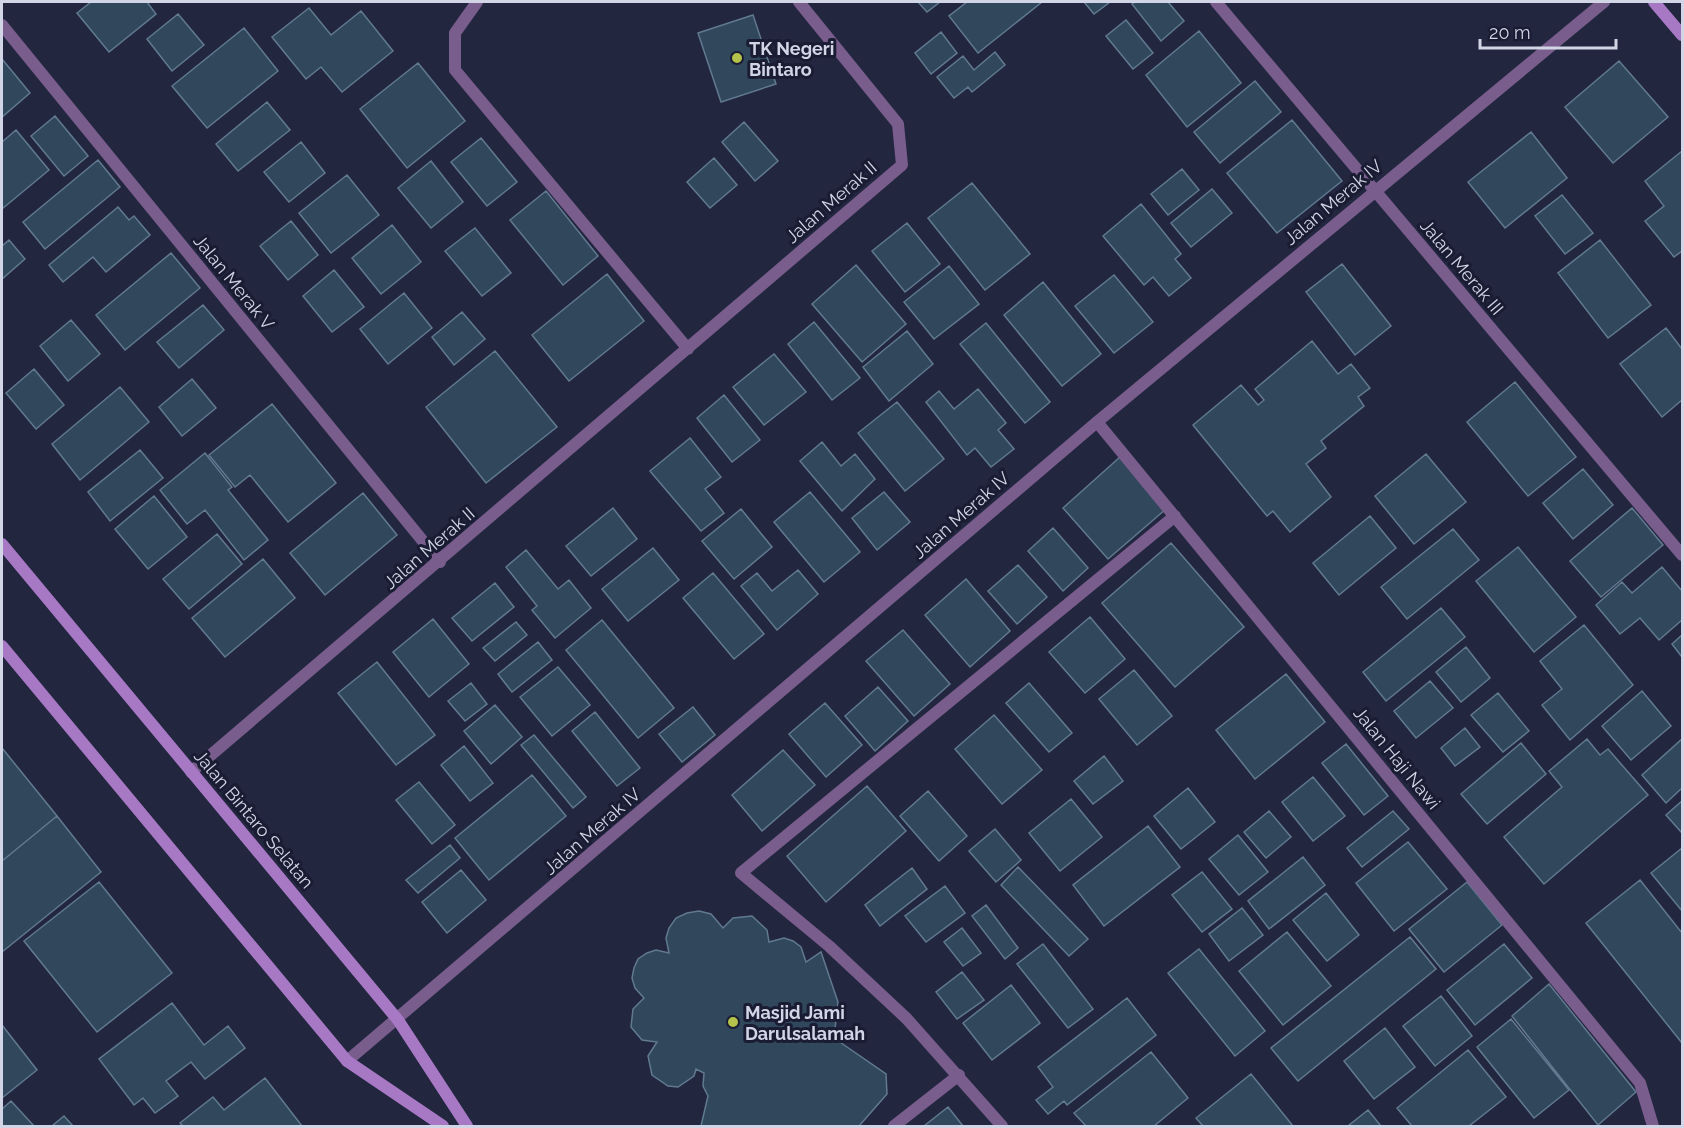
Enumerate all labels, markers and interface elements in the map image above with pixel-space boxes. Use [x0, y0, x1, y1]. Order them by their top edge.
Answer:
scale bar [1480, 12, 1616, 50]
text: 20 m [1489, 22, 1531, 43]
place label: TK Negeri Bintaro [749, 38, 834, 80]
marker: TK Negeri Bintaro [730, 51, 744, 65]
street label: Jalan Merak IV [1280, 155, 1386, 249]
street label: Jalan Merak II [781, 157, 881, 247]
street label: Jalan Merak III [1416, 215, 1508, 319]
street label: Jalan Merak V [189, 230, 279, 334]
street label: Jalan Merak IV [908, 467, 1014, 563]
street label: Jalan Merak II [379, 503, 479, 593]
street label: Jalan Haji Nawi [1349, 703, 1445, 813]
street label: Jalan Bintaro Selatan [190, 746, 318, 892]
street label: Jalan Merak IV [539, 783, 645, 879]
place label: Masjid Jami Darulsalamah [745, 1002, 865, 1044]
marker: Masjid Jami Darulsalamah [726, 1015, 740, 1029]

